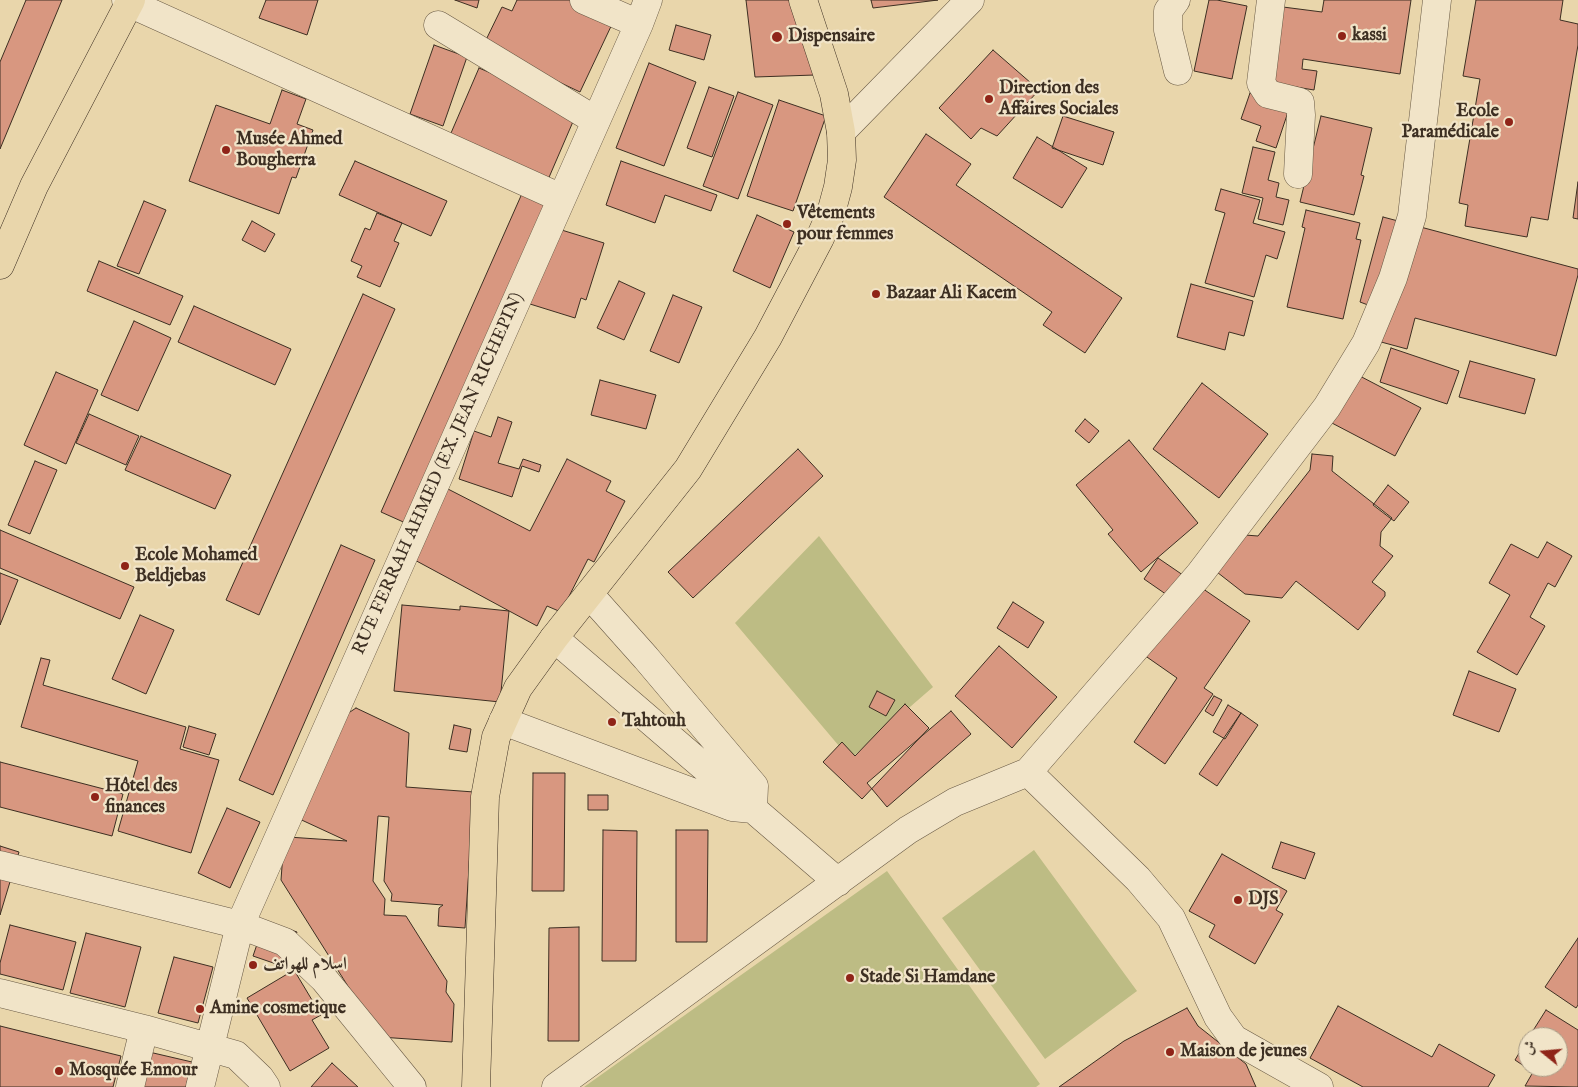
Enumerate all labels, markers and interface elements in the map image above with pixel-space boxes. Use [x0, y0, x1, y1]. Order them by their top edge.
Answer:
place label: kassi [1352, 25, 1387, 47]
place label: Dispensaire [788, 26, 875, 48]
marker: Dispensaire [770, 30, 784, 44]
marker: kassi [1336, 30, 1348, 42]
place label: Direction des Affaires Sociales [999, 78, 1118, 120]
marker: Direction des Affaires Sociales [983, 93, 995, 105]
place label: Ecole Paramédicale [1401, 101, 1499, 144]
marker: Ecole Paramédicale [1503, 116, 1515, 128]
place label: Musée Ahmed Bougherra [236, 129, 342, 172]
marker: Musée Ahmed Bougherra [220, 144, 232, 156]
place label: Vêtements pour femmes [797, 203, 893, 245]
marker: Vêtements pour femmes [781, 218, 793, 230]
place label: Bazaar Ali Kacem [886, 283, 1017, 305]
marker: Bazaar Ali Kacem [870, 288, 882, 300]
street label: RUE FERRAH AHMED (EX. JEAN RICHEPIN) [349, 290, 529, 658]
place label: Ecole Mohamed Beldjebas [135, 545, 257, 588]
marker: Ecole Mohamed Beldjebas [119, 560, 131, 572]
place label: Tahtouh [622, 711, 686, 733]
marker: Tahtouh [606, 716, 618, 728]
place label: Hôtel des finances [105, 776, 177, 819]
marker: Hôtel des finances [89, 791, 101, 803]
place label: DJS [1248, 889, 1279, 911]
marker: DJS [1232, 894, 1244, 906]
place label: اسلام للهواتف [263, 954, 347, 976]
marker: اسلام للهواتف [247, 959, 259, 971]
place label: Stade Si Hamdane [860, 967, 995, 989]
marker: Stade Si Hamdane [844, 972, 856, 984]
place label: Amine cosmetique [210, 998, 346, 1020]
marker: Amine cosmetique [194, 1003, 206, 1015]
north arrow [1518, 1027, 1568, 1077]
text: ش [1519, 1039, 1540, 1057]
place label: Maison de jeunes [1180, 1041, 1307, 1063]
marker: Maison de jeunes [1164, 1046, 1176, 1058]
place label: Mosquée Ennour [69, 1060, 198, 1082]
marker: Mosquée Ennour [53, 1065, 65, 1077]

